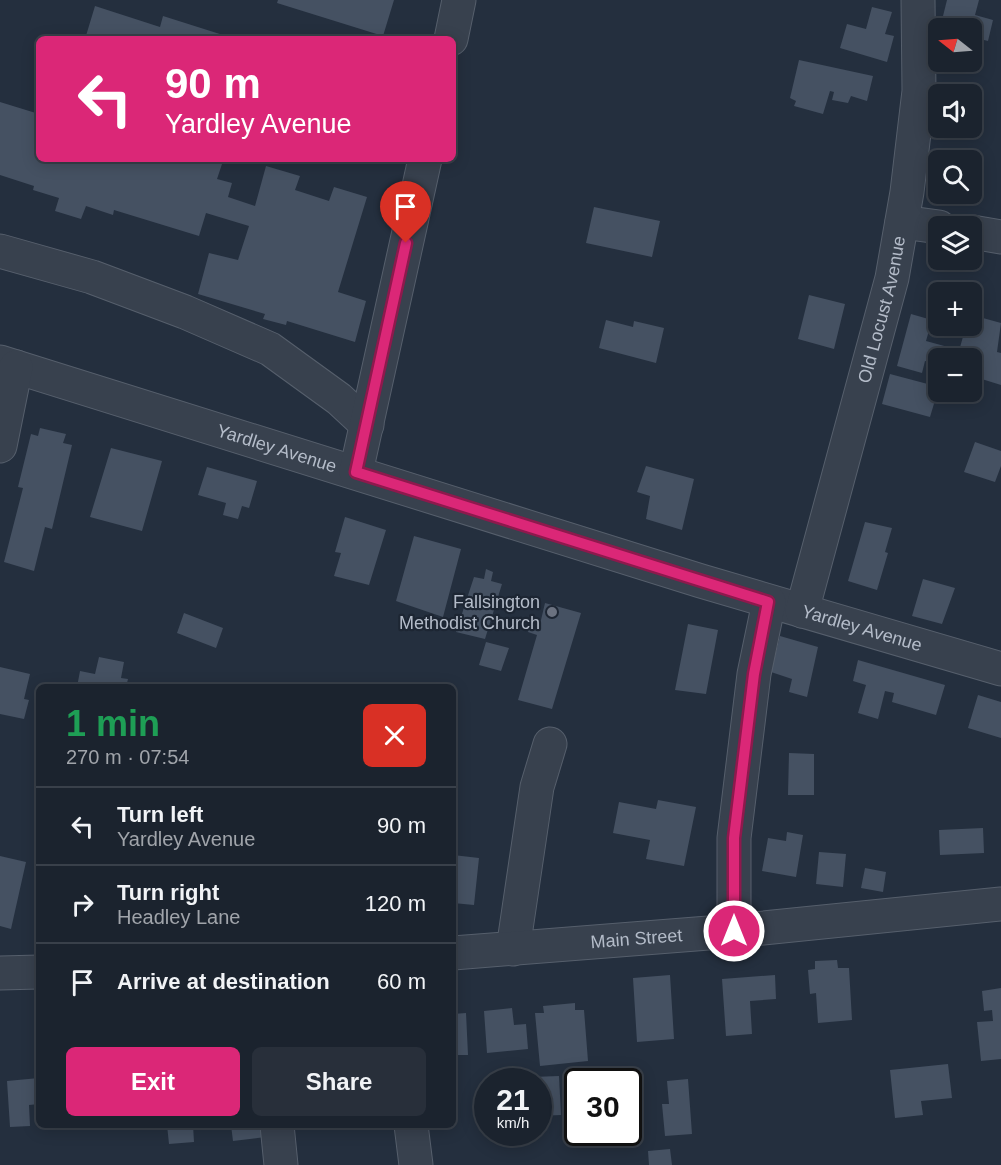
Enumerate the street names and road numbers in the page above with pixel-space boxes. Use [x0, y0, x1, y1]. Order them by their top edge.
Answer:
street label: Old Locust Avenue [854, 234, 909, 385]
street label: Yardley Avenue [214, 420, 339, 477]
street label: Yardley Avenue [799, 601, 924, 655]
street label: Main Street [590, 925, 683, 952]

